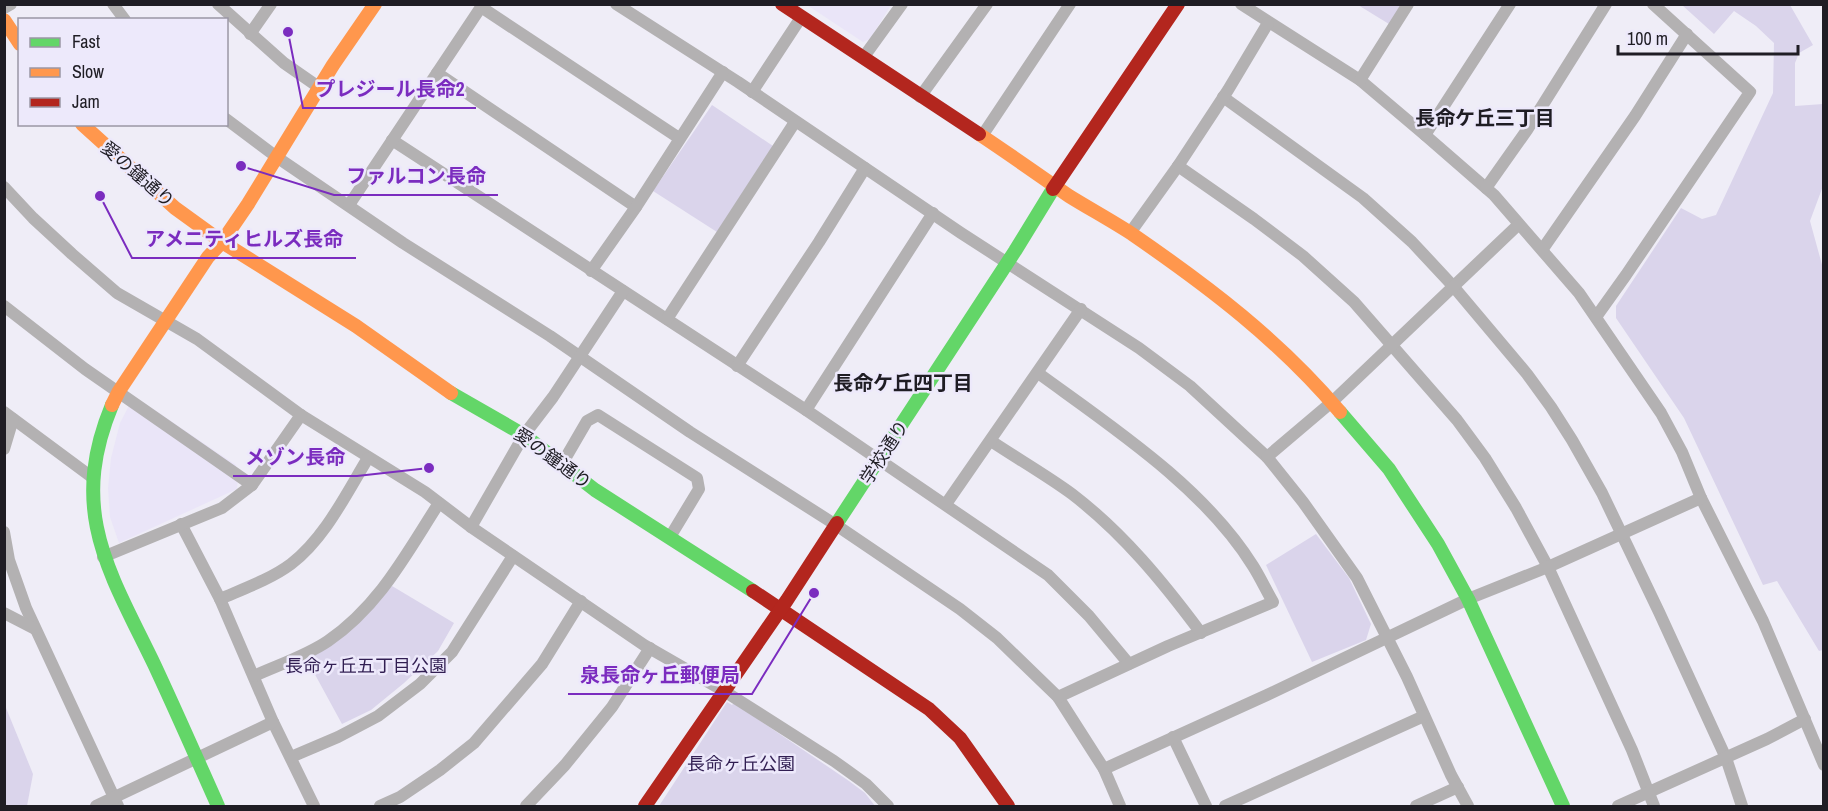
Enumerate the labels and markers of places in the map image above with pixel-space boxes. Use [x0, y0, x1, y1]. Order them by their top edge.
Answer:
callout: プレジール長命2 [303, 70, 476, 108]
callout: ファルコン長命 [334, 157, 498, 195]
callout: アメニティヒルズ長命 [132, 220, 356, 258]
callout: メゾン長命 [233, 438, 357, 476]
callout: 泉長命ヶ丘郵便局 [568, 656, 752, 694]

